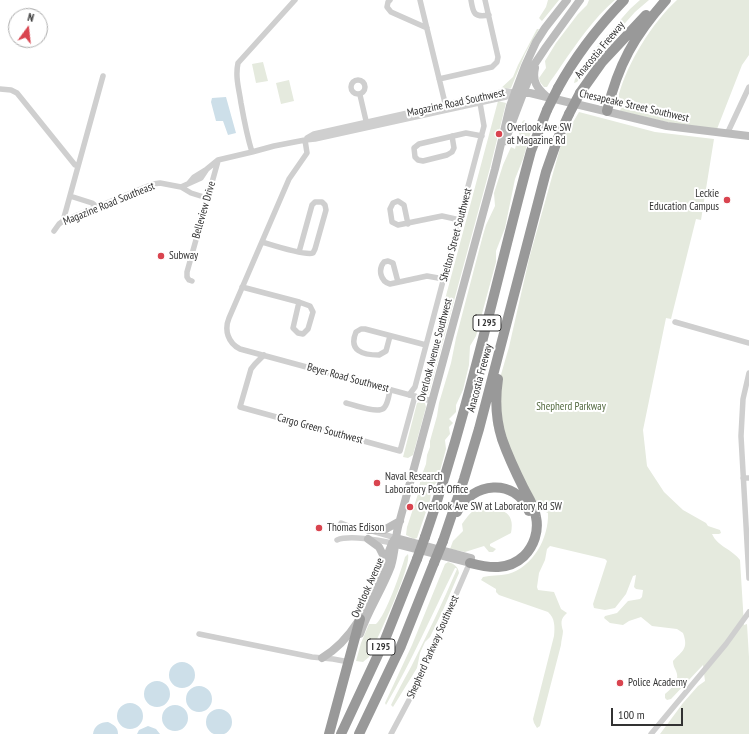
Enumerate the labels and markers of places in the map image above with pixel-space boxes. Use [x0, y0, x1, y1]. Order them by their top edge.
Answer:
place label: Overlook Ave SW at Magazine Rd [507, 121, 572, 147]
marker: Overlook Ave SW at Magazine Rd [494, 129, 504, 139]
place label: Leckie Education Campus [649, 187, 719, 213]
marker: Leckie Education Campus [722, 195, 732, 205]
place label: Subway [169, 249, 198, 263]
marker: Subway [156, 251, 166, 261]
place label: Naval Research Laboratory Post Office [385, 470, 468, 496]
marker: Naval Research Laboratory Post Office [372, 478, 382, 488]
place label: Overlook Ave SW at Laboratory Rd SW [418, 500, 562, 514]
marker: Overlook Ave SW at Laboratory Rd SW [405, 502, 415, 512]
place label: Thomas Edison [327, 521, 384, 535]
marker: Thomas Edison [314, 523, 324, 533]
place label: Police Academy [628, 676, 687, 690]
marker: Police Academy [615, 678, 625, 688]

